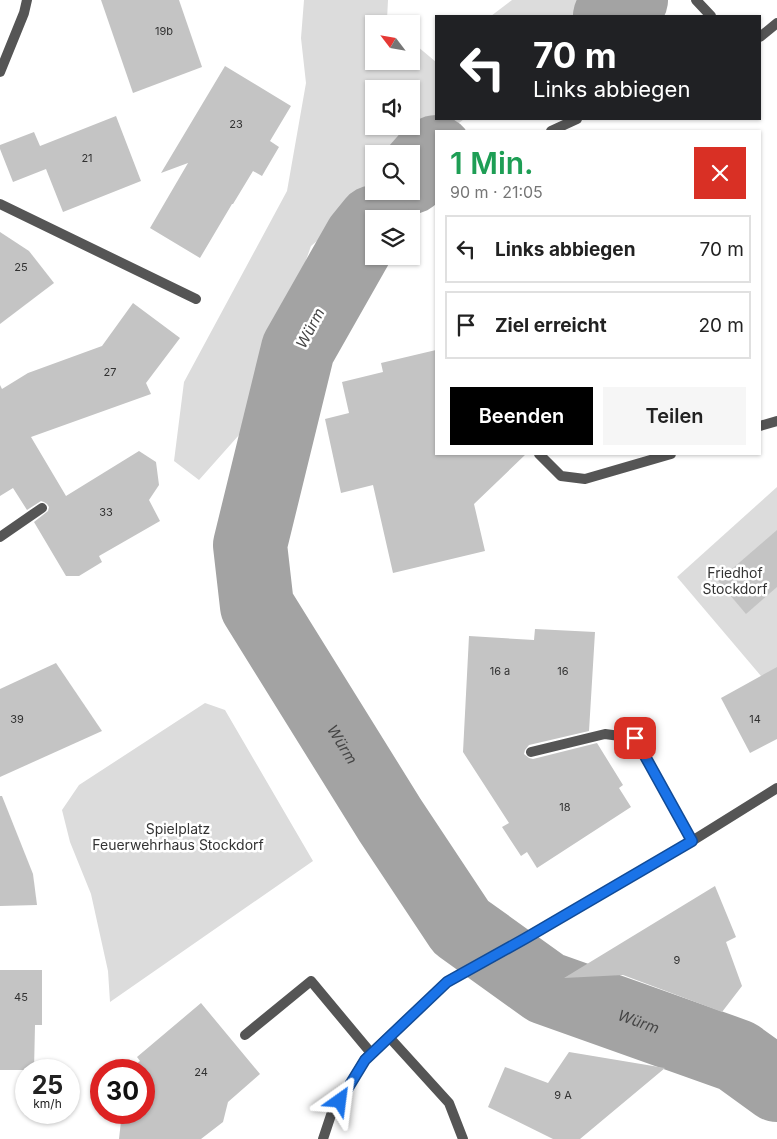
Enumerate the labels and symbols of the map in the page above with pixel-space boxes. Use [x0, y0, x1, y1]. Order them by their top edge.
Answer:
north arrow [365, 15, 420, 70]
house number: 19b [155, 24, 173, 38]
house number: 23 [229, 117, 243, 131]
house number: 21 [81, 151, 93, 165]
house number: 25 [14, 260, 28, 274]
water label: Würm [292, 305, 328, 351]
house number: 27 [104, 365, 116, 379]
house number: 33 [99, 505, 113, 519]
park label: Friedhof Stockdorf [703, 564, 767, 597]
house number: 16 a [490, 664, 510, 678]
house number: 16 [557, 664, 569, 678]
house number: 39 [10, 712, 24, 726]
house number: 14 [749, 712, 761, 726]
pin [614, 717, 656, 759]
water label: Würm [323, 721, 362, 767]
house number: 18 [559, 800, 571, 814]
park label: Spielplatz Feuerwehrhaus Stockdorf [92, 820, 264, 853]
house number: 9 [674, 953, 681, 967]
house number: 45 [14, 990, 28, 1004]
water label: Würm [616, 1005, 662, 1037]
speed limit sign: 30 [90, 1059, 155, 1124]
house number: 24 [194, 1065, 208, 1079]
position arrow [313, 1074, 365, 1126]
house number: 9 A [554, 1088, 572, 1102]

